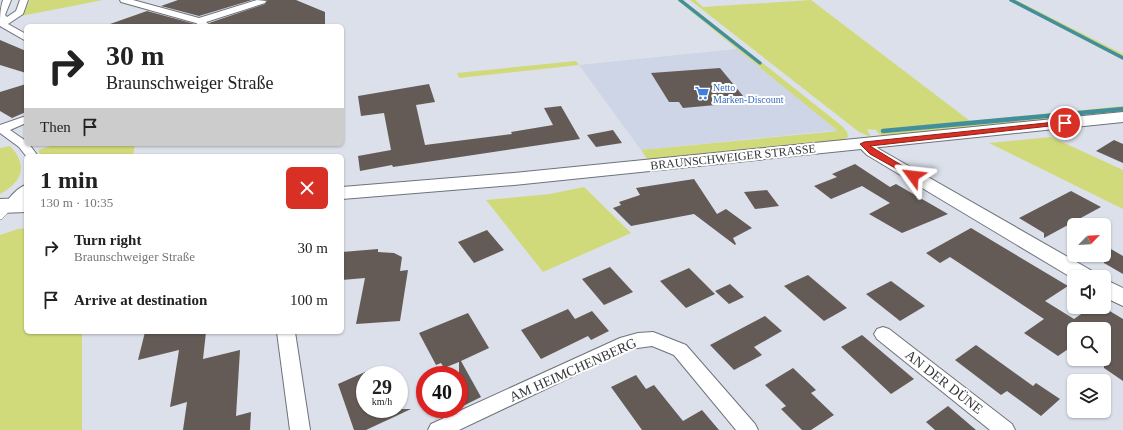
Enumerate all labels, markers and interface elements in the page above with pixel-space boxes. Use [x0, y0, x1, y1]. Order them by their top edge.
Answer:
icon: right [40, 40, 92, 92]
text: 30 m [106, 40, 164, 71]
text: Braunschweiger Straße [106, 73, 273, 93]
place label: Netto Marken-Discount [713, 82, 784, 105]
supermarket icon: Netto Marken-Discount [694, 85, 710, 101]
pin [1048, 106, 1082, 140]
icon: arrive [1054, 112, 1076, 134]
icon: arrive [79, 116, 101, 138]
text: Then [40, 119, 71, 135]
street label: BRAUNSCHWEIGER STRASSE [650, 141, 816, 173]
position arrow [892, 155, 934, 197]
text: 1 min [40, 167, 98, 193]
button: close [286, 167, 328, 209]
text: 130 m · 10:35 [40, 195, 113, 210]
north arrow [1067, 218, 1111, 262]
map controls [1067, 218, 1111, 418]
text: Turn right [74, 232, 141, 248]
icon: right [40, 237, 62, 259]
text: 30 m [298, 240, 328, 256]
text: Braunschweiger Straße [74, 249, 195, 264]
button: sound [1067, 270, 1111, 314]
icon: arrive [40, 289, 62, 311]
text: Arrive at destination [74, 292, 207, 308]
text: 100 m [290, 292, 328, 308]
button: search [1067, 322, 1111, 366]
street label: AM HEIMCHENBERG [507, 335, 639, 405]
street label: AN DER DÜNE [902, 346, 986, 417]
speed limit sign: 40 [416, 366, 468, 418]
button: layers [1067, 374, 1111, 418]
text: 29 [372, 376, 392, 398]
text: km/h [372, 396, 392, 407]

